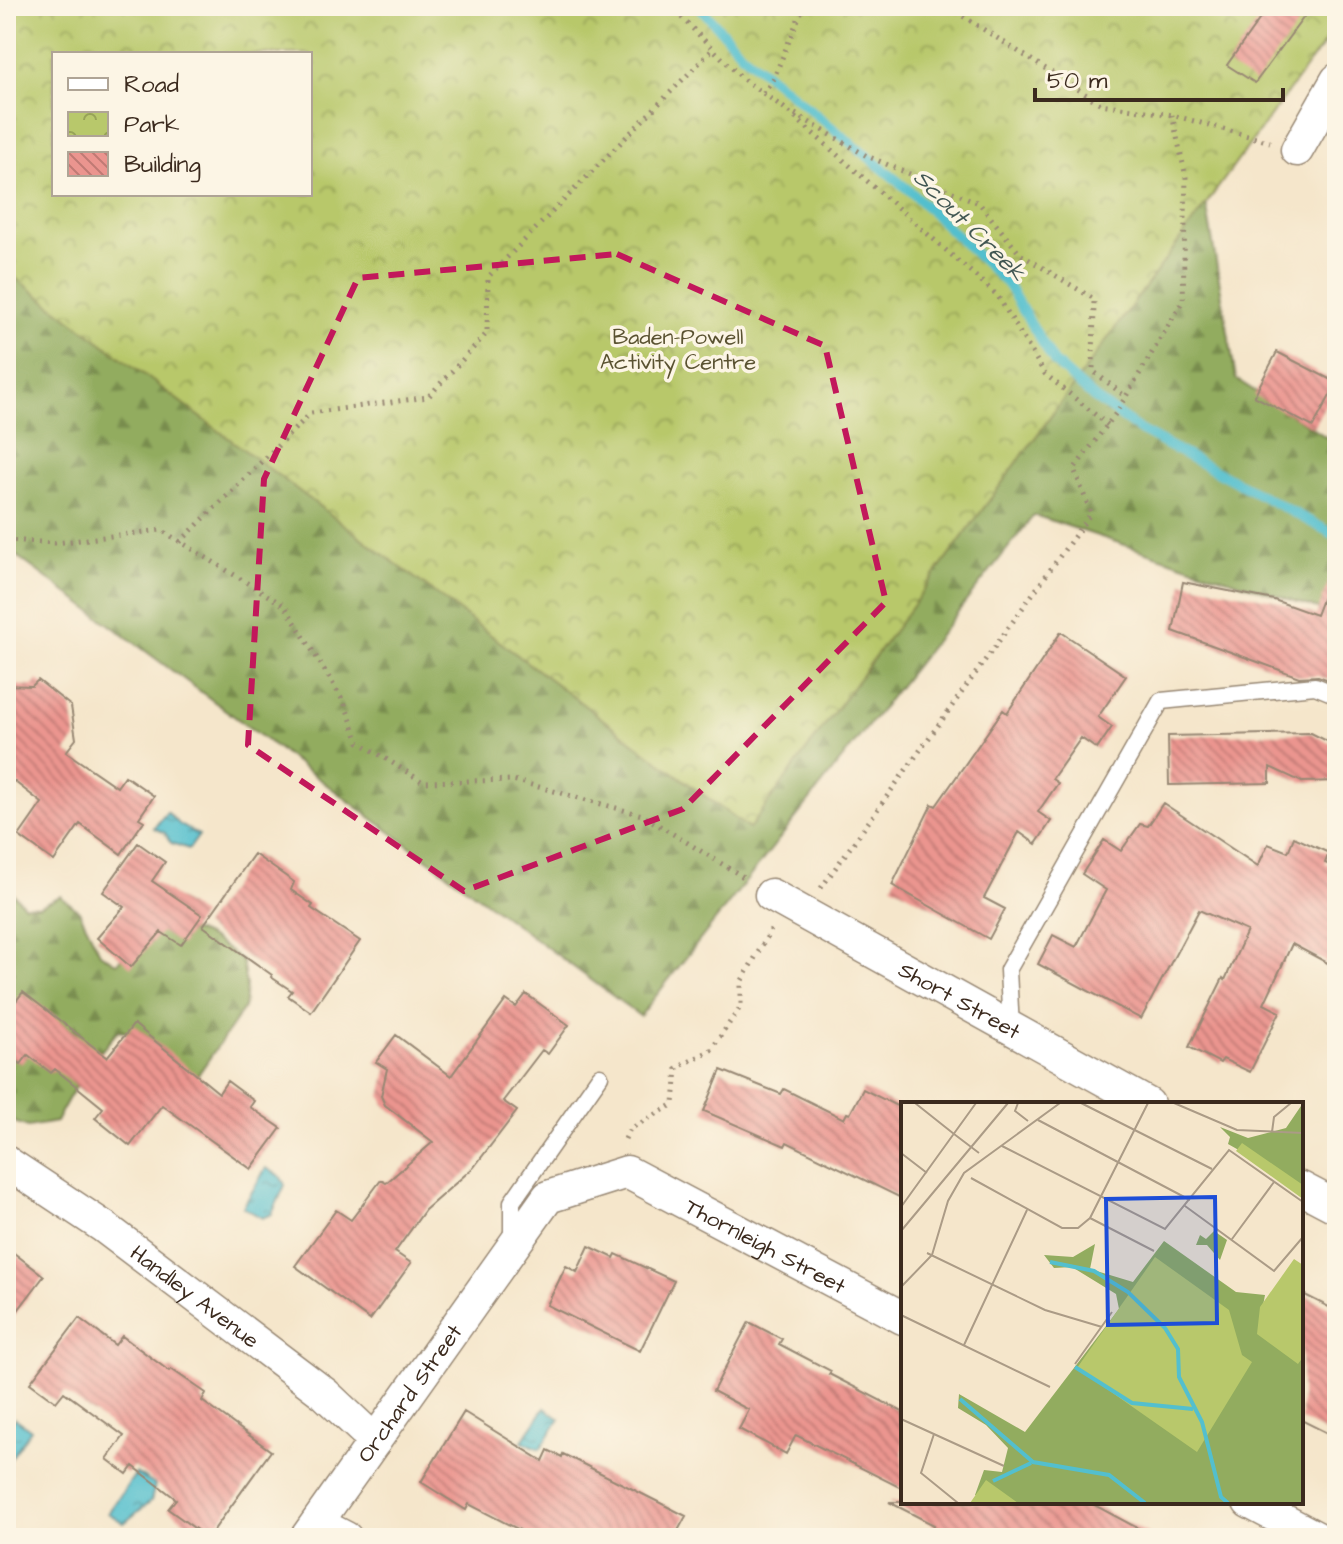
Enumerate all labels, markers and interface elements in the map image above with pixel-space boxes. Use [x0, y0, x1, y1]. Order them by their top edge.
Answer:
legend [52, 52, 312, 196]
scale bar [1035, 52, 1283, 102]
text: 50 m [1047, 64, 1108, 98]
text: Road [124, 68, 179, 102]
text: Park [124, 108, 180, 142]
text: Building [124, 148, 201, 183]
water label: Scout Creek [905, 162, 1034, 290]
park label: Baden-Powell Activity Centre [600, 322, 756, 379]
street label: Short Street [893, 955, 1026, 1047]
inset map [901, 1102, 1303, 1504]
street label: Thornleigh Street [679, 1191, 851, 1302]
street label: Handley Avenue [123, 1238, 265, 1356]
street label: Orchard Street [350, 1318, 470, 1469]

